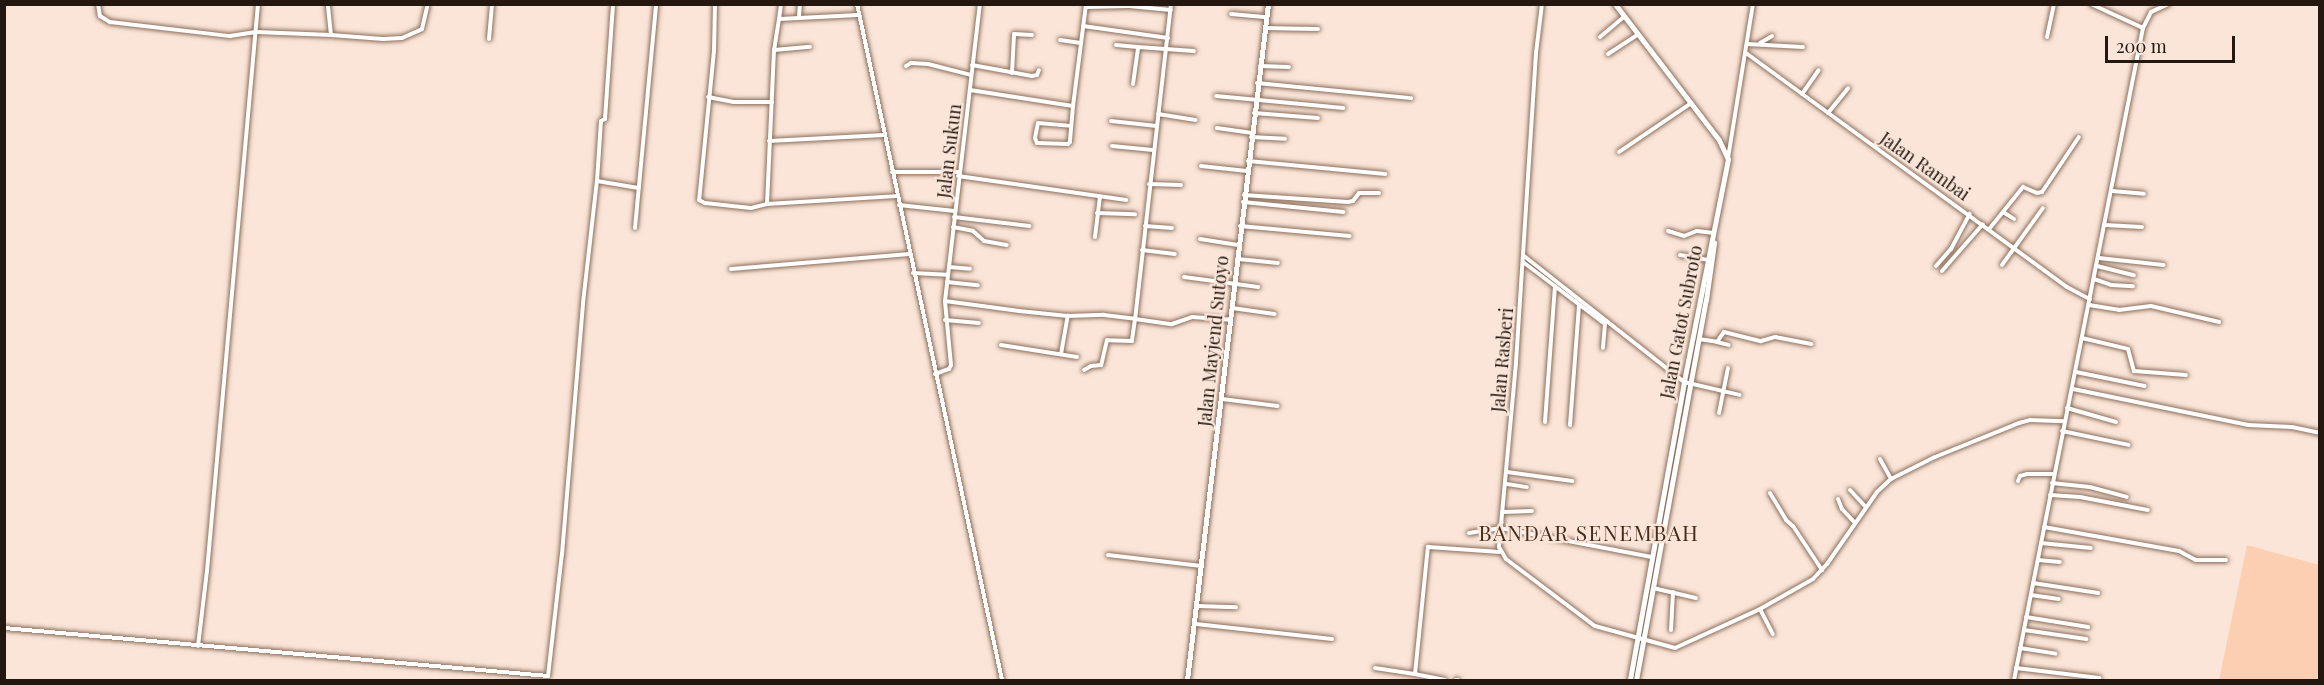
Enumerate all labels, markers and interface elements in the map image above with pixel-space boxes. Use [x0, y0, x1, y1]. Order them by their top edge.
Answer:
scale bar [2108, 24, 2238, 62]
text: 200 m [2116, 34, 2167, 58]
street label: Jalan Sukun [932, 103, 966, 199]
street label: Jalan Rambai [1876, 127, 1974, 205]
street label: Jalan Gatot Subroto [1655, 243, 1707, 401]
street label: Jalan Mayjend Sutoyo [1193, 254, 1233, 428]
street label: Jalan Rasberi [1487, 307, 1517, 413]
district label: BANDAR SENEMBAH [1478, 519, 1700, 545]

